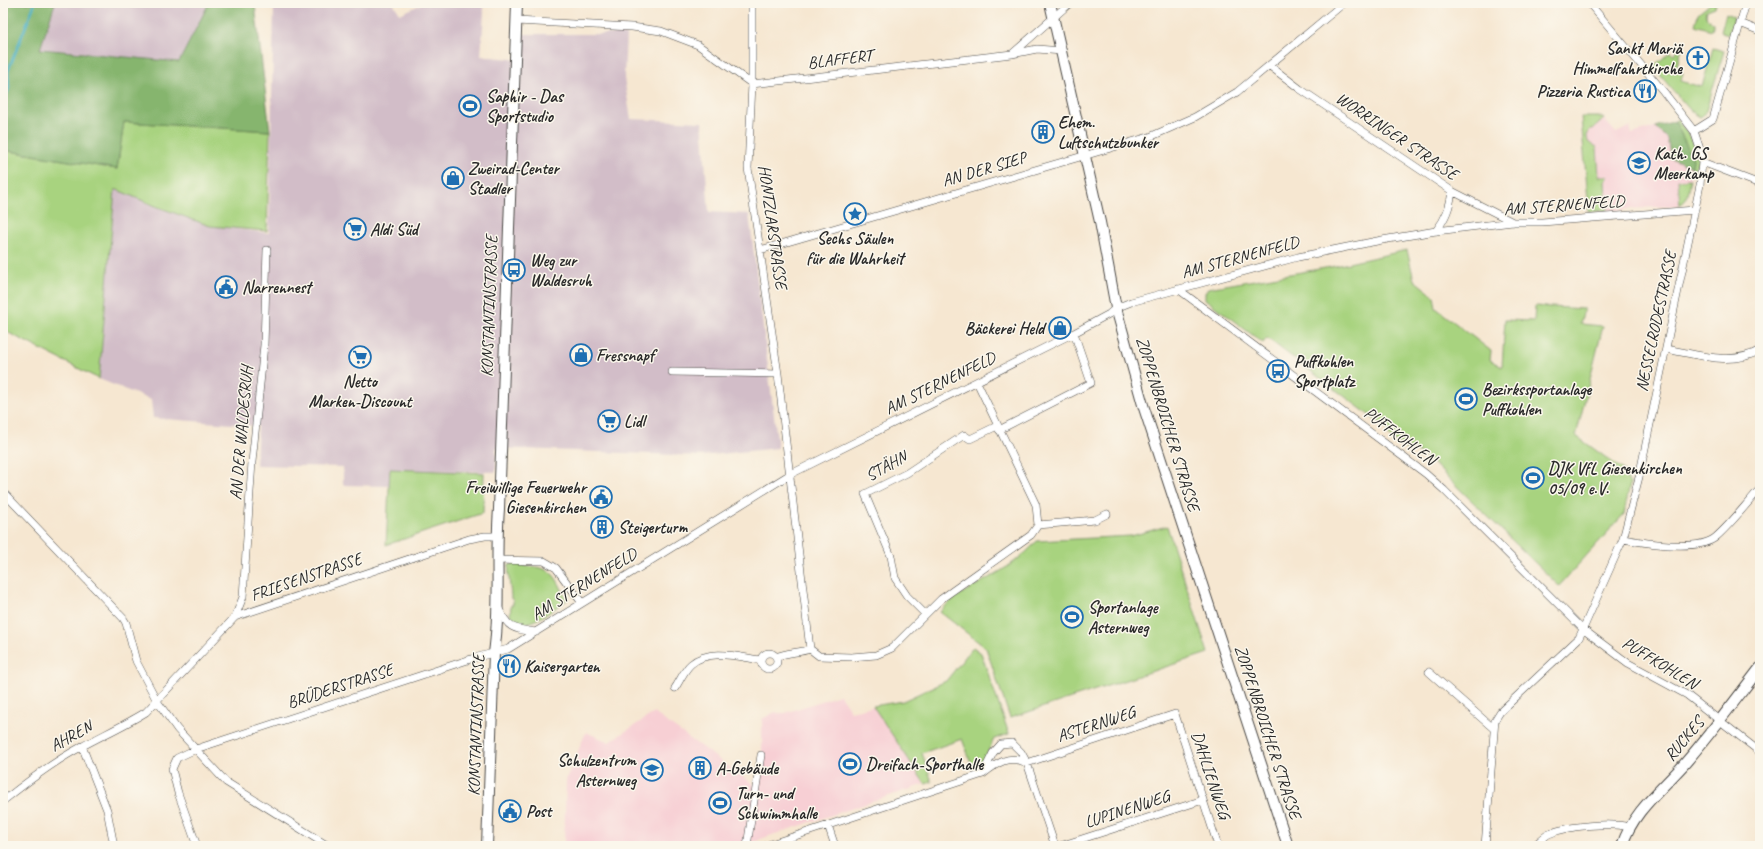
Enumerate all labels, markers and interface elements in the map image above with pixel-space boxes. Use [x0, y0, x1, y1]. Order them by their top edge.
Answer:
place label: Sankt Mariä Himmelfahrtkirche [1573, 38, 1685, 79]
street label: BLAFFERT [806, 44, 878, 73]
church icon: Sankt Mariä Himmelfahrtkirche [1685, 45, 1711, 71]
restaurant icon: Pizzeria Rustica [1632, 78, 1658, 104]
place label: Pizzeria Rustica [1537, 81, 1631, 102]
place label: Saphir - Das Sportstudio [486, 86, 565, 127]
street label: WORRINGER STRASSE [1332, 87, 1464, 186]
sports icon: Saphir - Das Sportstudio [457, 93, 483, 119]
place label: Ehem. Luftschutzbunker [1058, 112, 1160, 153]
building icon: Ehem. Luftschutzbunker [1030, 119, 1056, 145]
place label: Kath. GS Meerkamp [1654, 143, 1715, 184]
street label: AN DER SIEP [939, 146, 1030, 191]
school or university icon: Kath. GS Meerkamp [1626, 150, 1652, 176]
place label: Zweirad-Center Stadler [468, 158, 561, 199]
street label: HONTZLARSTRASSE [754, 164, 792, 292]
shop icon: Zweirad-Center Stadler [440, 165, 466, 191]
street label: AM STERNENFELD [1503, 190, 1627, 220]
place icon: Sechs Säulen für die Wahrheit [842, 201, 868, 227]
supermarket icon: Aldi Süd [342, 216, 368, 242]
place label: Aldi Süd [370, 219, 421, 240]
place label: Sechs Säulen für die Wahrheit [806, 228, 906, 269]
street label: AM STERNENFELD [1179, 231, 1303, 283]
street label: KONSTANTINSTRASSE [476, 232, 502, 377]
street label: NESSELRODESTRASSE [1631, 246, 1682, 393]
place label: Weg zur Waldesruh [530, 250, 593, 291]
bus stop icon: Weg zur Waldesruh [501, 257, 527, 283]
public building icon: Narrennest [213, 274, 239, 300]
place label: Narrennest [242, 277, 313, 298]
shop icon: Bäckerei Held [1047, 315, 1073, 341]
place label: Bäckerei Held [965, 318, 1047, 339]
street label: ZOPPENBROICHER STRASSE [1131, 334, 1205, 516]
shop icon: Fressnapf [568, 342, 594, 368]
supermarket icon: Netto Marken-Discount [347, 344, 373, 370]
place label: Fressnapf [596, 345, 659, 366]
street label: AM STERNENFELD [881, 346, 1001, 419]
place label: Puffkohlen Sportplatz [1294, 351, 1356, 392]
bus stop icon: Puffkohlen Sportplatz [1265, 358, 1291, 384]
street label: AN DER WALDESRUH [225, 362, 258, 501]
place label: Netto Marken-Discount [309, 371, 414, 412]
place label: Bezirkssportanlage Puffkohlen [1482, 379, 1593, 420]
sports icon: Bezirkssportanlage Puffkohlen [1453, 386, 1479, 412]
street label: PUFFKOHLEN [1360, 402, 1442, 471]
supermarket icon: Lidl [596, 408, 622, 434]
place label: Lidl [624, 411, 648, 432]
street label: STÄHN [862, 445, 912, 486]
place label: DJK VfL Giesenkirchen 05/09 e.V. [1548, 458, 1683, 499]
sports icon: DJK VfL Giesenkirchen 05/09 e.V. [1520, 465, 1546, 491]
place label: Freiwillige Feuerwehr Giesenkirchen [465, 477, 588, 518]
public building icon: Freiwillige Feuerwehr Giesenkirchen [588, 484, 614, 510]
building icon: Steigerturm [589, 514, 615, 540]
place label: Steigerturm [618, 517, 688, 538]
street label: AM STERNENFELD [527, 542, 643, 625]
street label: FRIESENSTRASSE [248, 547, 367, 606]
place label: Sportanlage Asternweg [1088, 597, 1160, 638]
sports icon: Sportanlage Asternweg [1059, 604, 1085, 630]
street label: PUFFKOHLEN [1619, 632, 1704, 695]
street label: ZOPPENBROICHER STRASSE [1230, 643, 1307, 823]
street label: KONSTANTINSTRASSE [463, 651, 489, 796]
restaurant icon: Kaisergarten [496, 653, 522, 679]
place label: Kaisergarten [524, 656, 601, 677]
street label: BRÜDERSTRASSE [284, 658, 398, 713]
street label: ASTERNWEG [1054, 701, 1140, 746]
street label: RUCKES [1660, 710, 1711, 765]
street label: AHREN [46, 715, 98, 756]
street label: DAHLIENWEG [1187, 729, 1236, 824]
place label: Schulzentrum Asternweg [557, 750, 638, 791]
sports icon: Dreifach-Sporthalle [837, 751, 863, 777]
place label: Dreifach-Sporthalle [866, 754, 984, 775]
building icon: A-Gebäude [687, 755, 713, 781]
school or university icon: Schulzentrum Asternweg [639, 757, 665, 783]
place label: A-Gebäude [716, 758, 779, 779]
place label: Turn- und Schwimmhalle [736, 783, 818, 824]
street label: LUPINENWEG [1082, 785, 1174, 833]
sports icon: Turn- und Schwimmhalle [707, 790, 733, 816]
public building icon: Post [497, 798, 523, 824]
place label: Post [526, 801, 554, 822]

